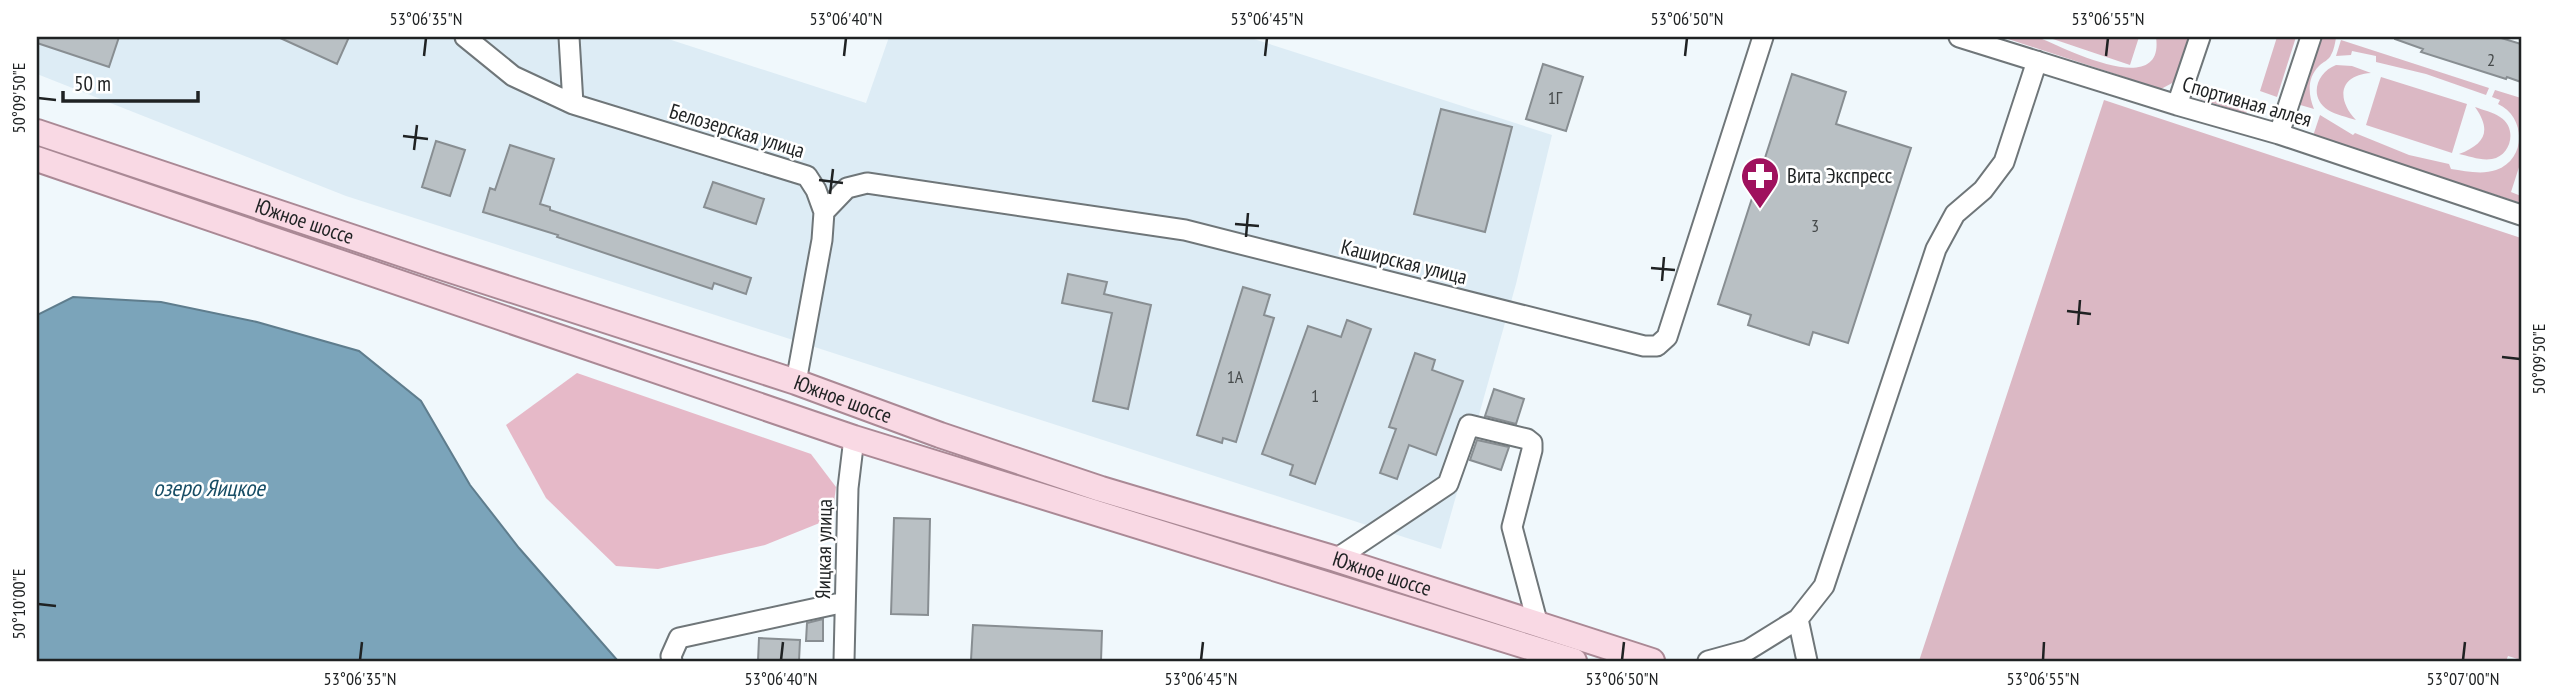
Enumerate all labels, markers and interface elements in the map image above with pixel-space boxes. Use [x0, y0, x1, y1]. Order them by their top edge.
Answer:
text: 53°06'35"N [390, 7, 462, 30]
text: 53°06'40"N [810, 7, 882, 30]
text: 53°06'45"N [1231, 7, 1303, 30]
text: 53°06'50"N [1651, 7, 1723, 30]
text: 53°06'55"N [2072, 7, 2144, 30]
house number: 2 [2487, 48, 2495, 71]
scale bar [63, 60, 198, 104]
text: 50°09'50"E [7, 63, 30, 133]
text: 50 m [74, 70, 111, 97]
street label: Спортивная аллея [2179, 70, 2315, 133]
house number: 1Г [1548, 86, 1563, 109]
street label: Белозерская улица [666, 97, 808, 164]
pharmacy icon: Вита Экспресс [1739, 155, 1781, 210]
place label: Вита Экспресс [1787, 162, 1893, 189]
street label: Южное шоссе [252, 192, 357, 250]
house number: 3 [1811, 214, 1819, 237]
street label: Каширская улица [1338, 233, 1470, 290]
text: 50°09'50"E [2527, 324, 2550, 394]
house number: 1А [1227, 365, 1244, 388]
street label: Южное шоссе [790, 368, 896, 429]
house number: 1 [1311, 384, 1319, 407]
water label: озеро Яицкое [153, 473, 266, 502]
street label: Яицкая улица [809, 499, 838, 599]
street label: Южное шоссе [1329, 545, 1435, 602]
text: 50°10'00"E [7, 569, 30, 639]
text: 53°06'35"N [324, 667, 396, 690]
text: 53°06'40"N [745, 667, 817, 690]
text: 53°06'45"N [1165, 667, 1237, 690]
text: 53°06'50"N [1586, 667, 1658, 690]
text: 53°06'55"N [2007, 667, 2079, 690]
text: 53°07'00"N [2427, 667, 2499, 690]

